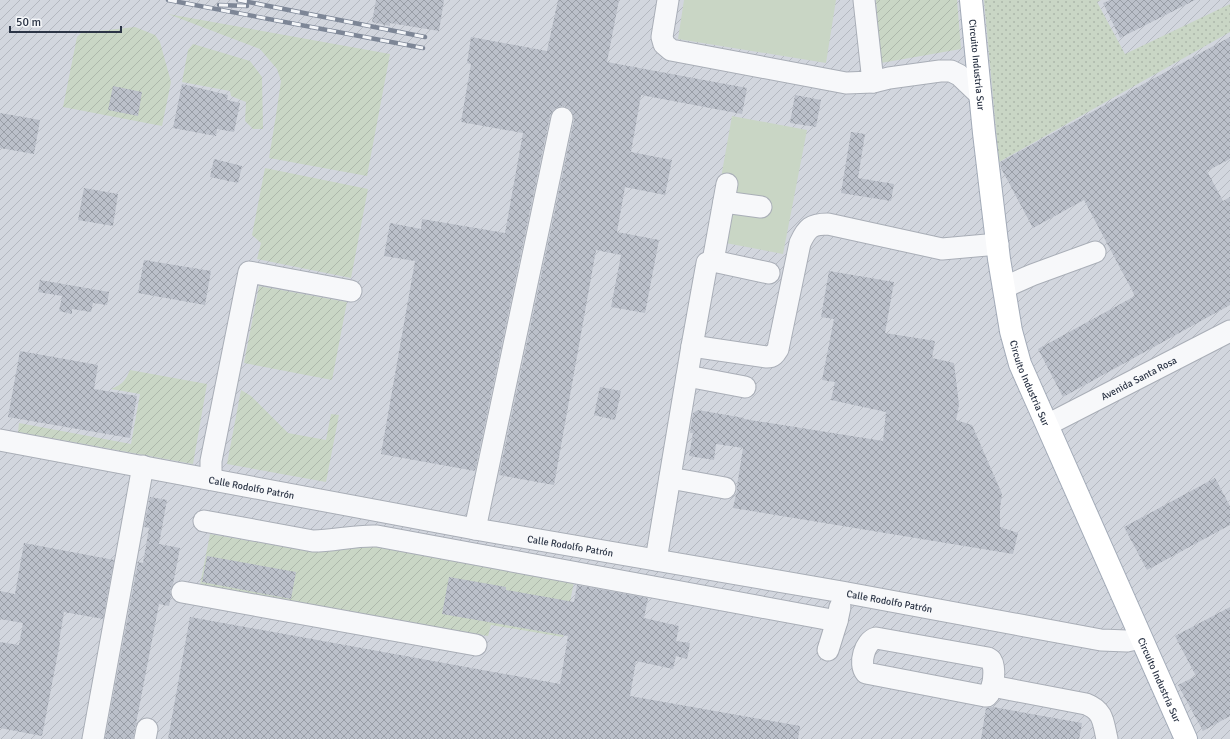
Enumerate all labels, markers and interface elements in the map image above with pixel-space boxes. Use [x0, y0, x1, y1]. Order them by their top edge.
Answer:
scale bar [10, 8, 121, 34]
text: 50 m [16, 15, 41, 30]
street label: Circuito Industria Sur [966, 19, 987, 111]
street label: Circuito Industria Sur [1007, 339, 1052, 428]
street label: Avenida Santa Rosa [1099, 354, 1179, 403]
street label: Calle Rodolfo Patrón [207, 474, 295, 502]
street label: Calle Rodolfo Patrón [526, 533, 614, 560]
street label: Calle Rodolfo Patrón [845, 588, 933, 616]
street label: Circuito Industria Sur [1135, 636, 1183, 725]

